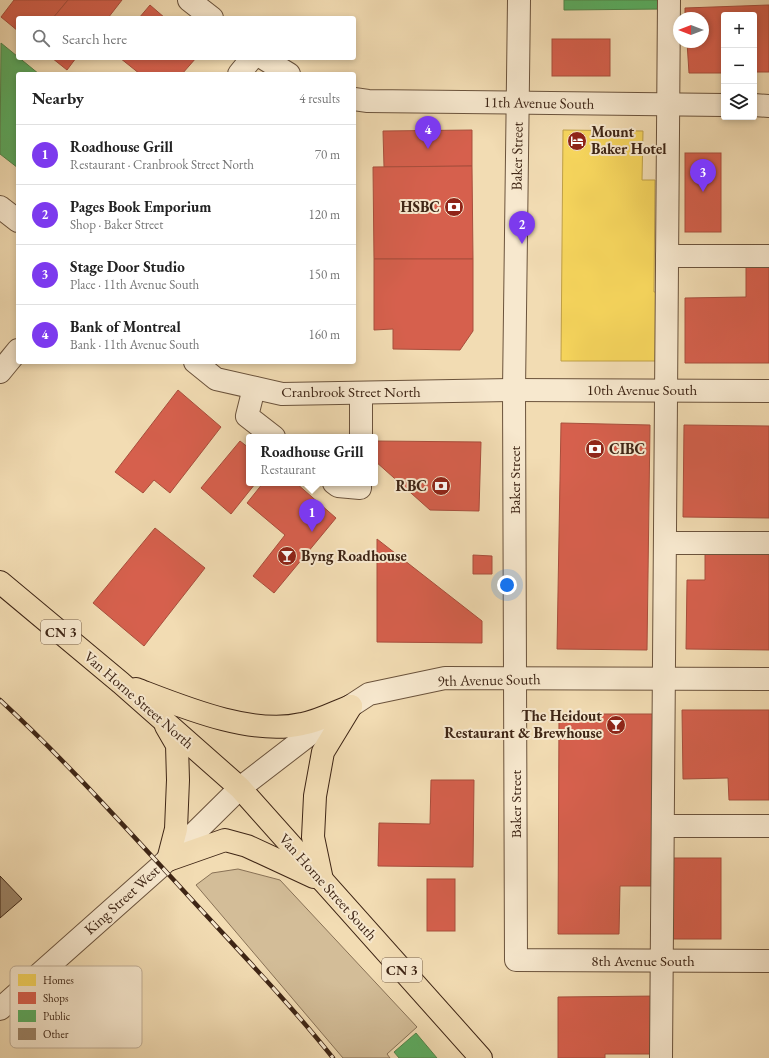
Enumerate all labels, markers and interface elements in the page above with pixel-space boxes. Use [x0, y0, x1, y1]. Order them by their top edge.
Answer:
north arrow [673, 12, 709, 48]
map controls [721, 12, 757, 120]
button: + [721, 12, 757, 48]
search box [16, 16, 356, 60]
icon: search [30, 27, 52, 49]
text: Search here [62, 29, 127, 48]
button: − [721, 48, 757, 84]
button: layers [721, 84, 757, 120]
text: Nearby [32, 87, 84, 109]
text: 4 results [299, 90, 340, 107]
street label: 11th Avenue South [484, 92, 595, 113]
pin: 4 [415, 116, 441, 149]
street label: Baker Street [506, 121, 527, 190]
place label: Mount Baker Hotel [591, 122, 667, 158]
hotel icon: Mount Baker Hotel [566, 130, 588, 152]
text: Roadhouse Grill [70, 137, 173, 156]
text: 1 [42, 146, 48, 163]
text: 70 m [315, 146, 340, 163]
text: Restaurant · Cranbrook Street North [70, 156, 254, 173]
pin: 3 [690, 159, 716, 192]
bank icon: HSBC [443, 196, 465, 218]
text: Pages Book Emporium [70, 197, 211, 216]
place label: HSBC [401, 197, 440, 216]
text: 2 [42, 206, 48, 223]
text: 120 m [309, 206, 340, 223]
pin: 2 [509, 211, 535, 244]
text: Shop · Baker Street [70, 216, 163, 233]
text: Stage Door Studio [70, 257, 185, 276]
text: 3 [42, 266, 48, 283]
text: 150 m [309, 266, 340, 283]
text: Place · 11th Avenue South [70, 276, 199, 293]
text: Bank of Montreal [70, 317, 181, 336]
text: 4 [42, 326, 48, 343]
text: 160 m [309, 326, 340, 343]
text: Bank · 11th Avenue South [70, 336, 199, 353]
street label: 10th Avenue South [587, 380, 698, 399]
street label: Cranbrook Street North [281, 382, 421, 401]
popup [246, 434, 378, 486]
bank icon: CIBC [584, 438, 606, 460]
place label: CIBC [609, 439, 645, 458]
text: Roadhouse Grill [261, 442, 363, 461]
street label: Baker Street [505, 445, 524, 514]
text: Restaurant [261, 461, 316, 478]
bank icon: RBC [430, 475, 452, 497]
place label: RBC [396, 476, 427, 495]
pin: 1 [299, 499, 325, 532]
bar icon: Byng Roadhouse [276, 545, 298, 567]
place label: Byng Roadhouse [301, 546, 407, 565]
your location [497, 575, 517, 595]
road number: CN 3 [41, 620, 81, 644]
street label: Van Horne Street North [80, 647, 198, 753]
street label: 9th Avenue South [437, 669, 541, 690]
place label: The Heidout Restaurant & Brewhouse [444, 706, 602, 742]
bar icon: The Heidout Restaurant & Brewhouse [605, 714, 627, 736]
street label: Baker Street [506, 769, 525, 838]
street label: Van Horne Street South [275, 829, 382, 944]
street label: King Street West [80, 861, 164, 938]
street label: 8th Avenue South [591, 951, 695, 970]
road number: CN 3 [382, 958, 422, 982]
legend [10, 966, 142, 1048]
text: Homes [43, 973, 74, 987]
text: Shops [43, 991, 69, 1005]
text: Public [43, 1009, 71, 1023]
text: Other [43, 1027, 69, 1041]

